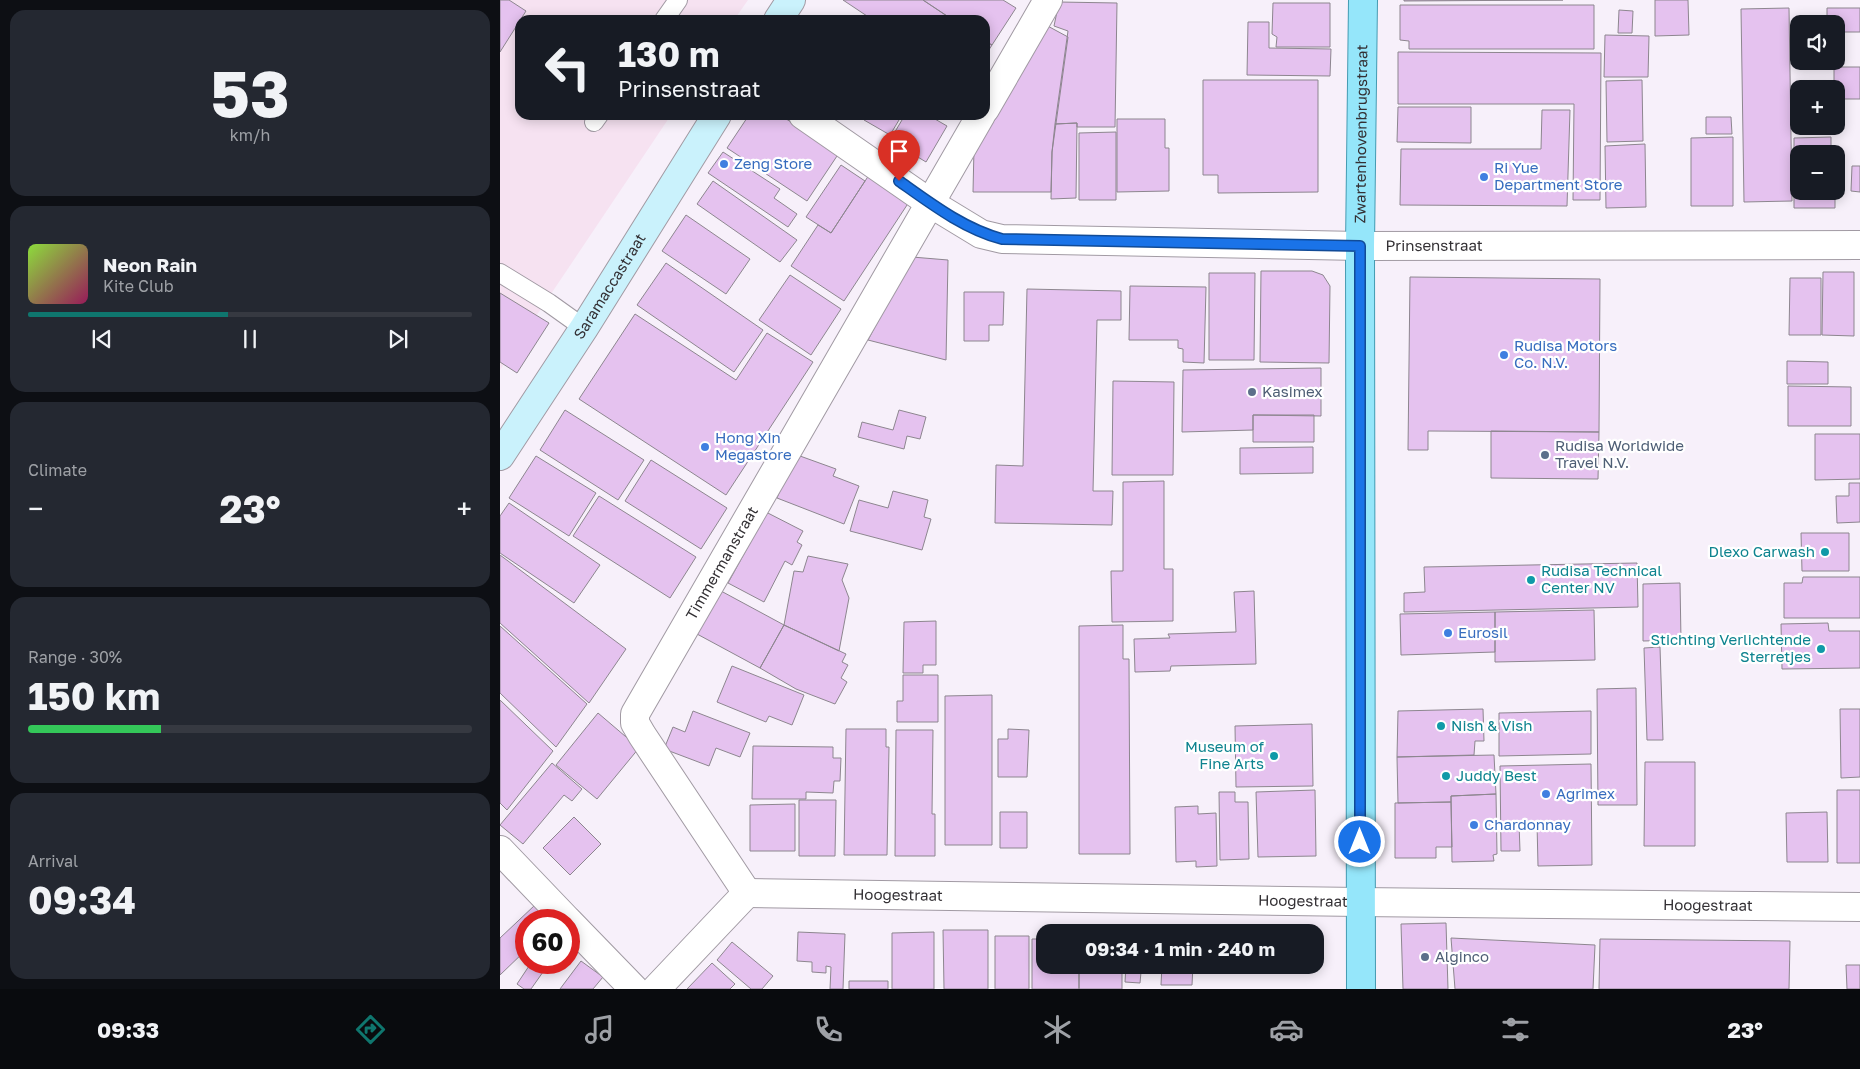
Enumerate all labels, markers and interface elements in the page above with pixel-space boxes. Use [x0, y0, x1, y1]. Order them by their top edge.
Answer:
map controls [1790, 15, 1845, 200]
button: sound [1790, 15, 1845, 70]
text: 130 m [618, 33, 720, 75]
icon: left [535, 35, 600, 100]
street label: Zwartenhovenbrugstraat [1350, 44, 1370, 224]
text: 53 [210, 53, 290, 131]
text: Prinsenstraat [618, 75, 761, 102]
button: + [1790, 80, 1845, 135]
text: km/h [230, 125, 270, 145]
pin [878, 130, 920, 181]
icon: arrive [885, 137, 913, 165]
button: − [1790, 145, 1845, 200]
place label: Zeng Store [734, 154, 813, 172]
marker: Zeng Store [718, 158, 730, 170]
place label: Ri Yue Department Store [1494, 158, 1623, 193]
marker: Ri Yue Department Store [1478, 171, 1490, 183]
street label: Saramaccastraat [569, 230, 649, 342]
street label: Prinsenstraat [1385, 236, 1483, 254]
text: Neon Rain [103, 253, 197, 276]
text: Kite Club [103, 276, 174, 296]
icon: previous [88, 325, 116, 353]
icon: pause [236, 325, 264, 353]
icon: next [384, 325, 412, 353]
place label: Rudisa Motors Co. N.V. [1514, 336, 1617, 371]
marker: Rudisa Motors Co. N.V. [1498, 349, 1510, 361]
place label: Kasimex [1262, 382, 1323, 400]
marker: Kasimex [1246, 386, 1258, 398]
place label: Hong Xin Megastore [715, 428, 792, 463]
place label: Rudisa Worldwide Travel N.V. [1555, 436, 1684, 471]
marker: Hong Xin Megastore [699, 441, 711, 453]
marker: Rudisa Worldwide Travel N.V. [1539, 449, 1551, 461]
text: Climate [28, 460, 87, 480]
text: 23° [219, 486, 281, 531]
text: − [28, 492, 43, 525]
text: + [457, 492, 472, 525]
street label: Timmermanstraat [681, 503, 761, 623]
place label: Dlexo Carwash [1708, 542, 1815, 560]
marker: Dlexo Carwash [1819, 546, 1831, 558]
place label: Rudisa Technical Center NV [1541, 561, 1662, 596]
marker: Rudisa Technical Center NV [1525, 574, 1537, 586]
place label: Eurosil [1458, 623, 1508, 641]
marker: Eurosil [1442, 627, 1454, 639]
place label: Stichting Verlichtende Sterretjes [1651, 630, 1811, 665]
marker: Stichting Verlichtende Sterretjes [1815, 643, 1827, 655]
text: Range · 30% [28, 647, 122, 667]
text: 150 km [28, 673, 160, 718]
place label: Nish & Vish [1451, 716, 1532, 734]
marker: Nish & Vish [1435, 720, 1447, 732]
place label: Museum of Fine Arts [1185, 737, 1265, 772]
marker: Museum of Fine Arts [1268, 750, 1280, 762]
place label: Juddy Best [1456, 766, 1537, 784]
marker: Juddy Best [1440, 770, 1452, 782]
place label: Agrimex [1556, 784, 1615, 802]
marker: Agrimex [1540, 788, 1552, 800]
position arrow [1333, 815, 1385, 867]
place label: Chardonnay [1484, 815, 1571, 833]
marker: Chardonnay [1468, 819, 1480, 831]
text: Arrival [28, 851, 78, 871]
text: 09:34 [28, 877, 136, 922]
street label: Hoogestraat [853, 885, 943, 904]
street label: Hoogestraat [1258, 891, 1348, 910]
street label: Hoogestraat [1663, 895, 1753, 914]
speed limit sign: 60 [515, 909, 580, 974]
text: 09:34 · 1 min · 240 m [1085, 937, 1275, 960]
place label: Alginco [1435, 947, 1489, 965]
marker: Alginco [1419, 951, 1431, 963]
icon: directions [353, 1012, 388, 1047]
icon: music [582, 1012, 617, 1047]
icon: phone [811, 1012, 846, 1047]
icon: climate [1040, 1012, 1075, 1047]
icon: car [1269, 1012, 1304, 1047]
icon: filters [1498, 1012, 1533, 1047]
text: 09:33 [97, 1016, 159, 1043]
text: 23° [1728, 1016, 1763, 1043]

